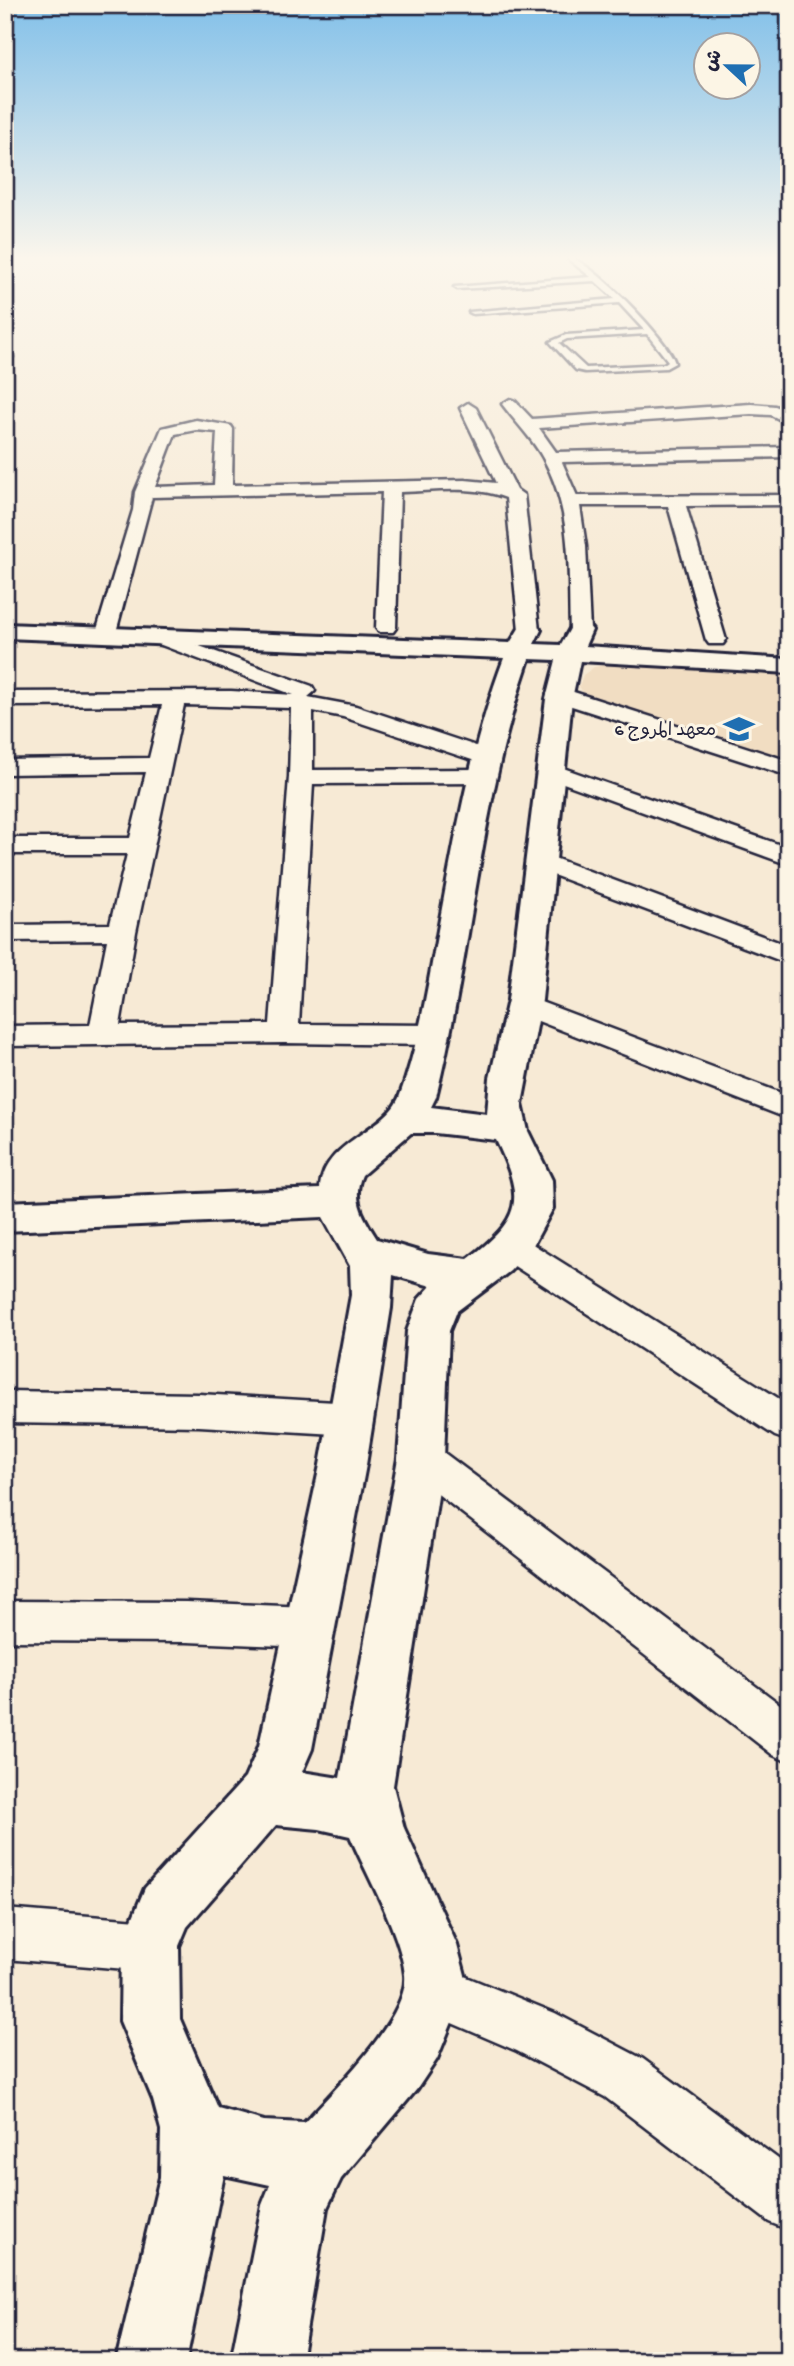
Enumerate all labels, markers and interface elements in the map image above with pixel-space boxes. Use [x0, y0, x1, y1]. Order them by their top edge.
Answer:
north arrow [692, 32, 762, 102]
text: ش [700, 47, 729, 75]
school or university icon: معهد المروج 6 [722, 712, 756, 746]
place label: معهد المروج 6 [614, 721, 716, 742]

